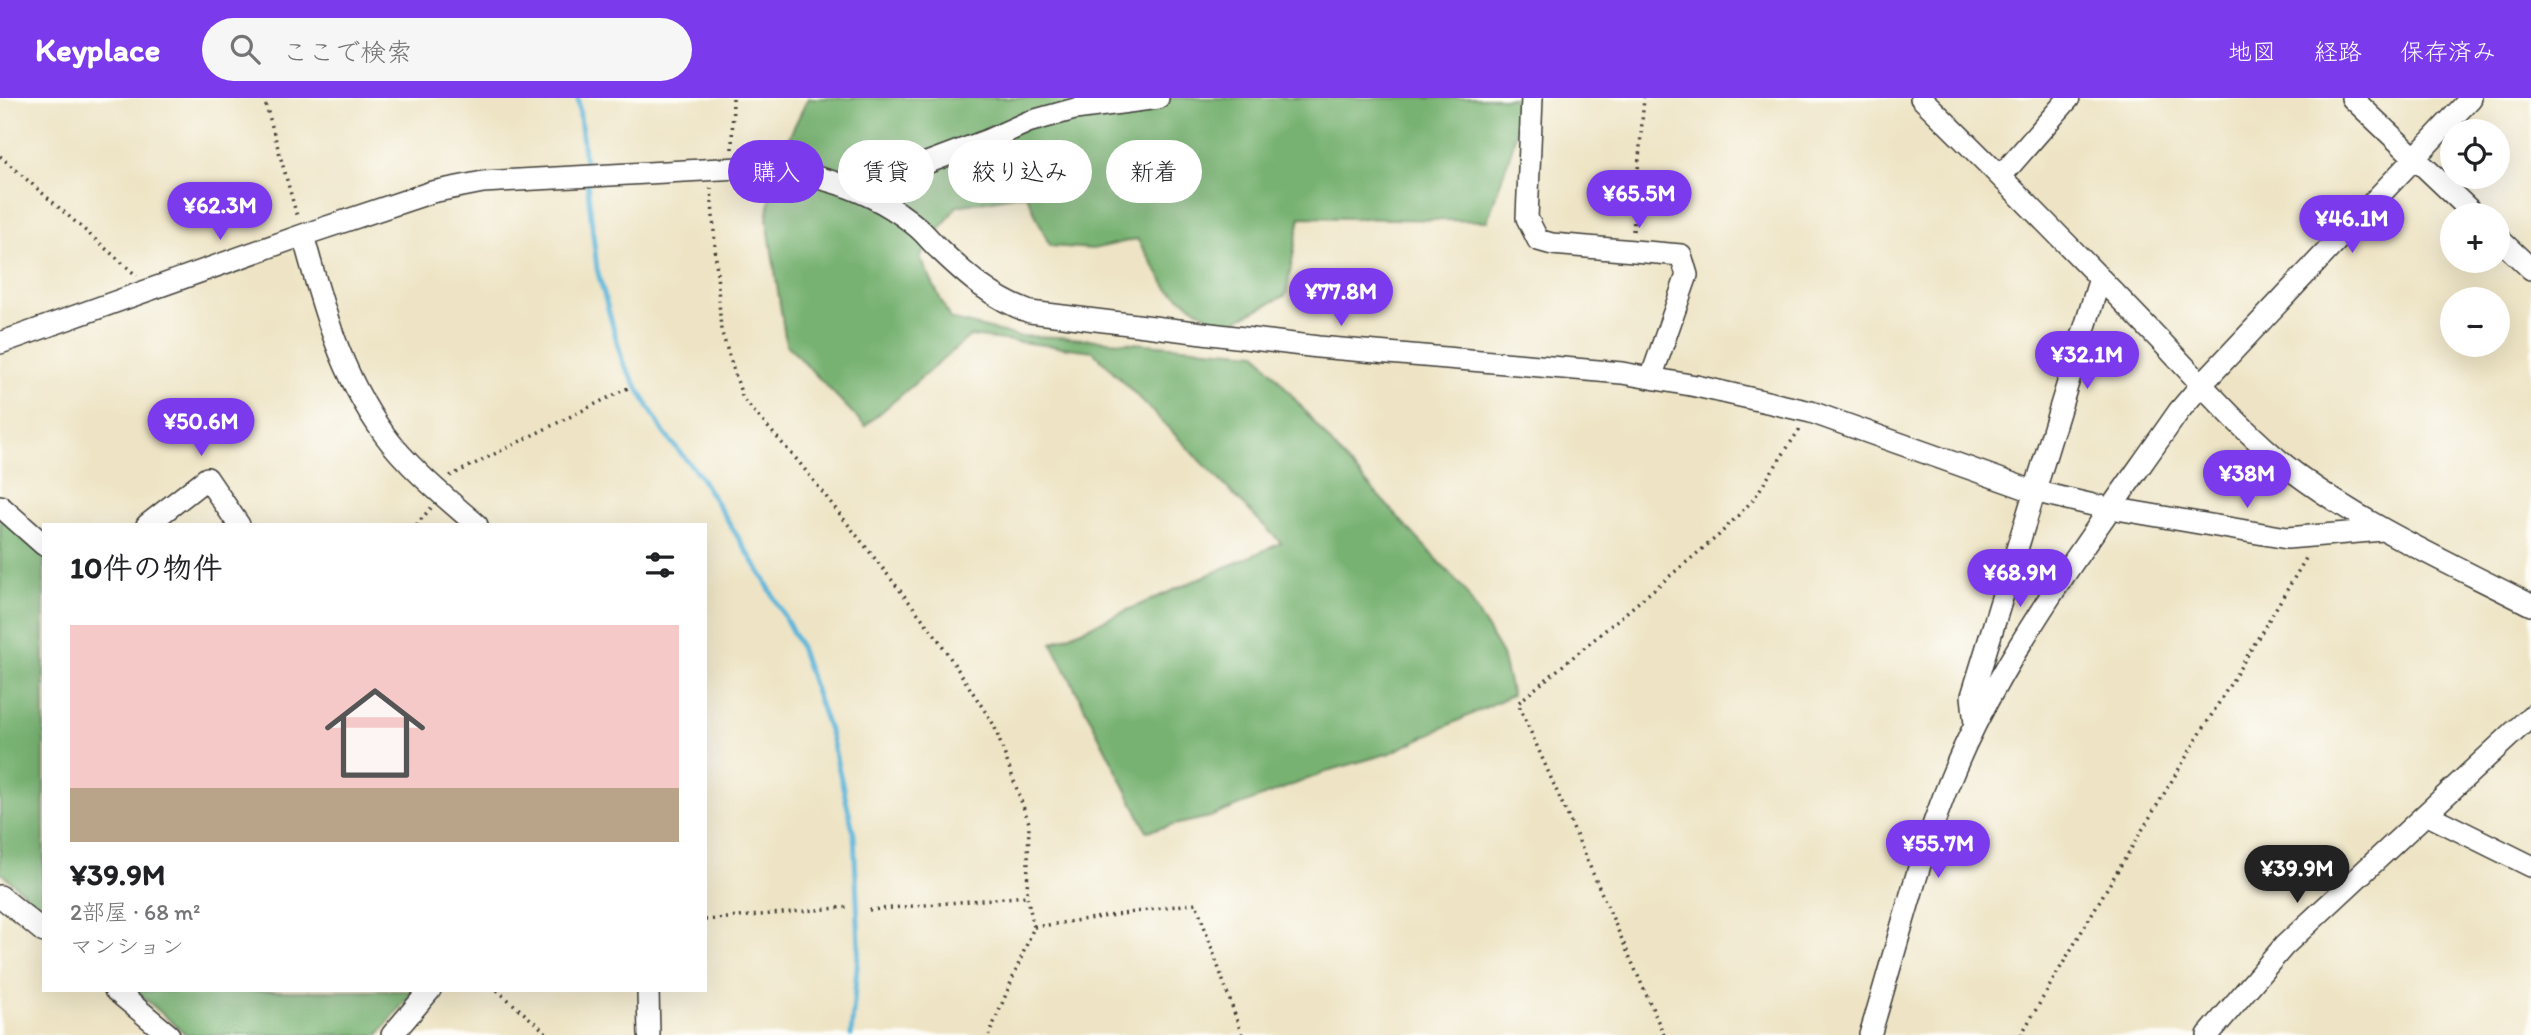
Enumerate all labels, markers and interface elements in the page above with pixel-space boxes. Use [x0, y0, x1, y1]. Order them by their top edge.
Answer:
search box [202, 18, 692, 81]
text: Keyplace [35, 30, 160, 69]
icon: search [226, 30, 264, 68]
text: ここで検索 [282, 36, 412, 68]
text: 地図 [2228, 37, 2276, 66]
text: 経路 [2314, 37, 2362, 66]
text: 保存済み [2400, 37, 2496, 66]
map controls [2440, 119, 2510, 357]
button: locate [2440, 119, 2510, 189]
chip: 購入 [728, 140, 824, 203]
chip: 賃貸 [838, 140, 934, 203]
chip: 絞り込み [948, 140, 1092, 203]
chip: 新着 [1106, 140, 1202, 203]
pin: ¥65.5M [1582, 170, 1696, 230]
text: ¥65.5M [1603, 179, 1675, 207]
pin: ¥62.3M [163, 183, 277, 242]
text: ¥62.3M [183, 191, 257, 219]
pin: ¥46.1M [2295, 195, 2409, 255]
button: + [2440, 203, 2510, 273]
text: ¥46.1M [2315, 204, 2389, 232]
pin: ¥77.8M [1284, 268, 1398, 328]
text: ¥77.8M [1305, 277, 1377, 305]
button: − [2440, 287, 2510, 357]
pin: ¥32.1M [2030, 331, 2144, 391]
text: ¥32.1M [2051, 340, 2123, 368]
pin: ¥50.6M [144, 398, 258, 458]
text: ¥50.6M [163, 407, 239, 435]
pin: ¥38M [2206, 450, 2288, 510]
text: ¥38M [2219, 459, 2275, 487]
icon: filters [641, 546, 679, 584]
text: 10件の物件 [70, 549, 222, 586]
pin: ¥68.9M [1963, 550, 2077, 609]
text: ¥68.9M [1983, 558, 2057, 586]
icon: home [312, 670, 438, 796]
pin: ¥55.7M [1881, 820, 1995, 880]
text: ¥55.7M [1902, 829, 1974, 857]
pin: ¥39.9M [2240, 846, 2354, 905]
text: ¥39.9M [2260, 854, 2334, 882]
text: ¥39.9M [70, 856, 166, 893]
text: 2部屋 · 68 m² [70, 898, 200, 926]
text: マンション [70, 932, 184, 960]

